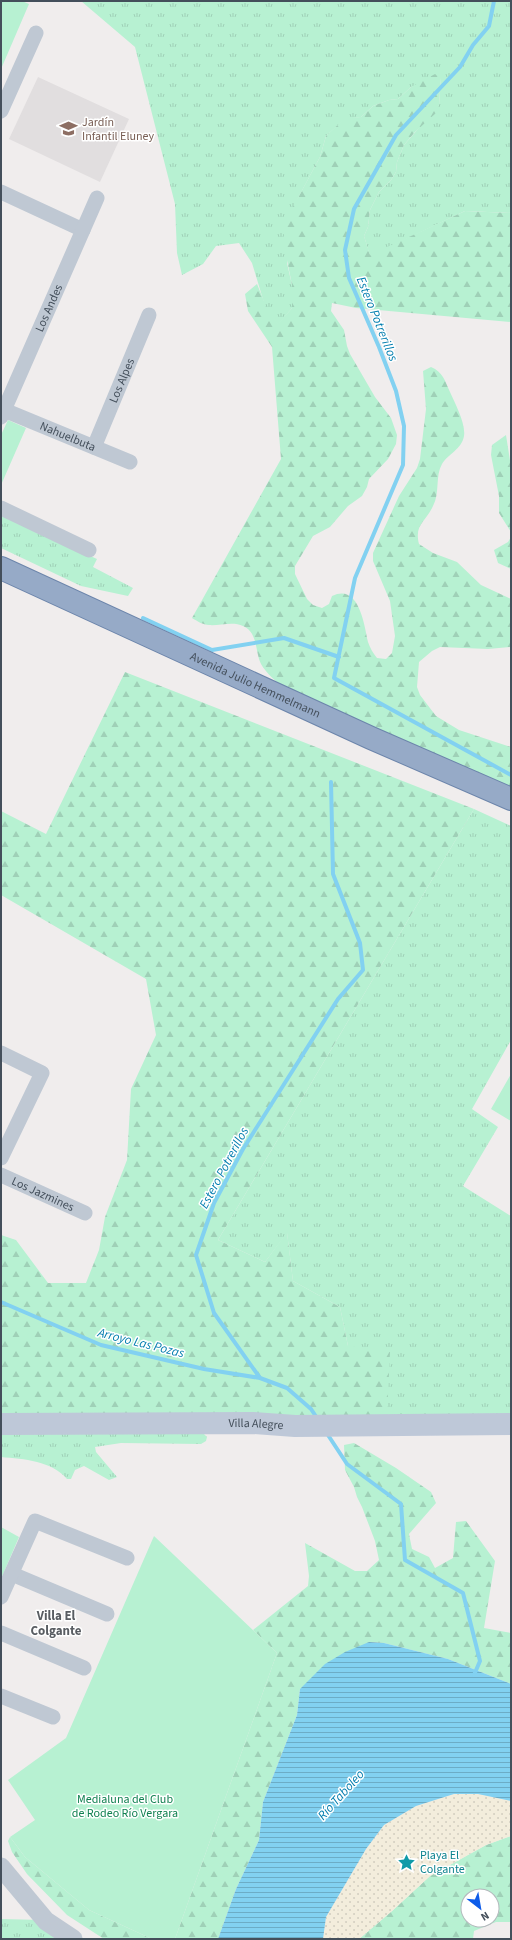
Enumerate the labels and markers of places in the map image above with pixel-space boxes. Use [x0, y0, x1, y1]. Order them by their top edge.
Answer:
place label: Jardín Infantil Eluney [82, 114, 155, 145]
school or university icon: Jardín Infantil Eluney [59, 119, 79, 139]
place label: Playa El Colgante [420, 1847, 465, 1878]
place icon: Playa El Colgante [397, 1852, 417, 1872]

